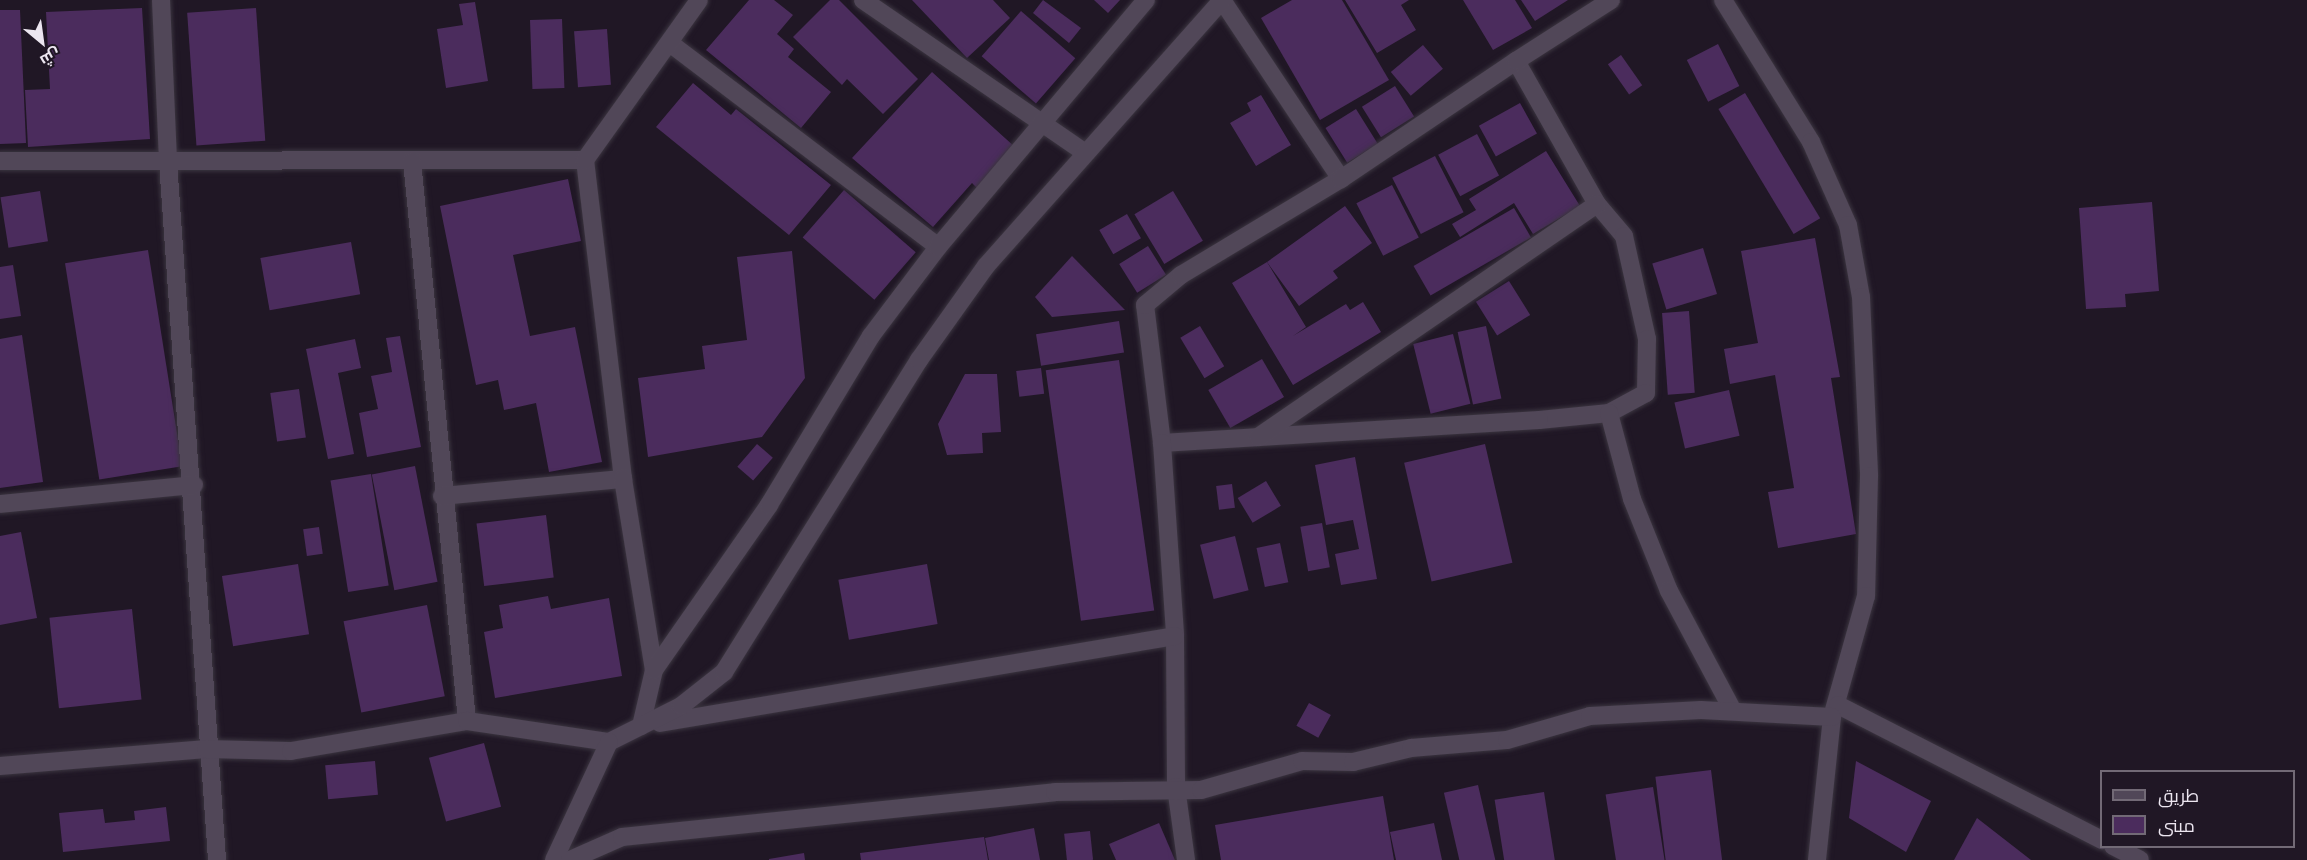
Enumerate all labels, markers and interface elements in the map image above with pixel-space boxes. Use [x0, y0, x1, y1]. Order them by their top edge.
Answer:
north arrow [12, 12, 72, 72]
text: ش [37, 45, 65, 71]
legend [2100, 770, 2295, 848]
text: طريق [2158, 784, 2199, 806]
text: مبنى [2158, 814, 2195, 836]

